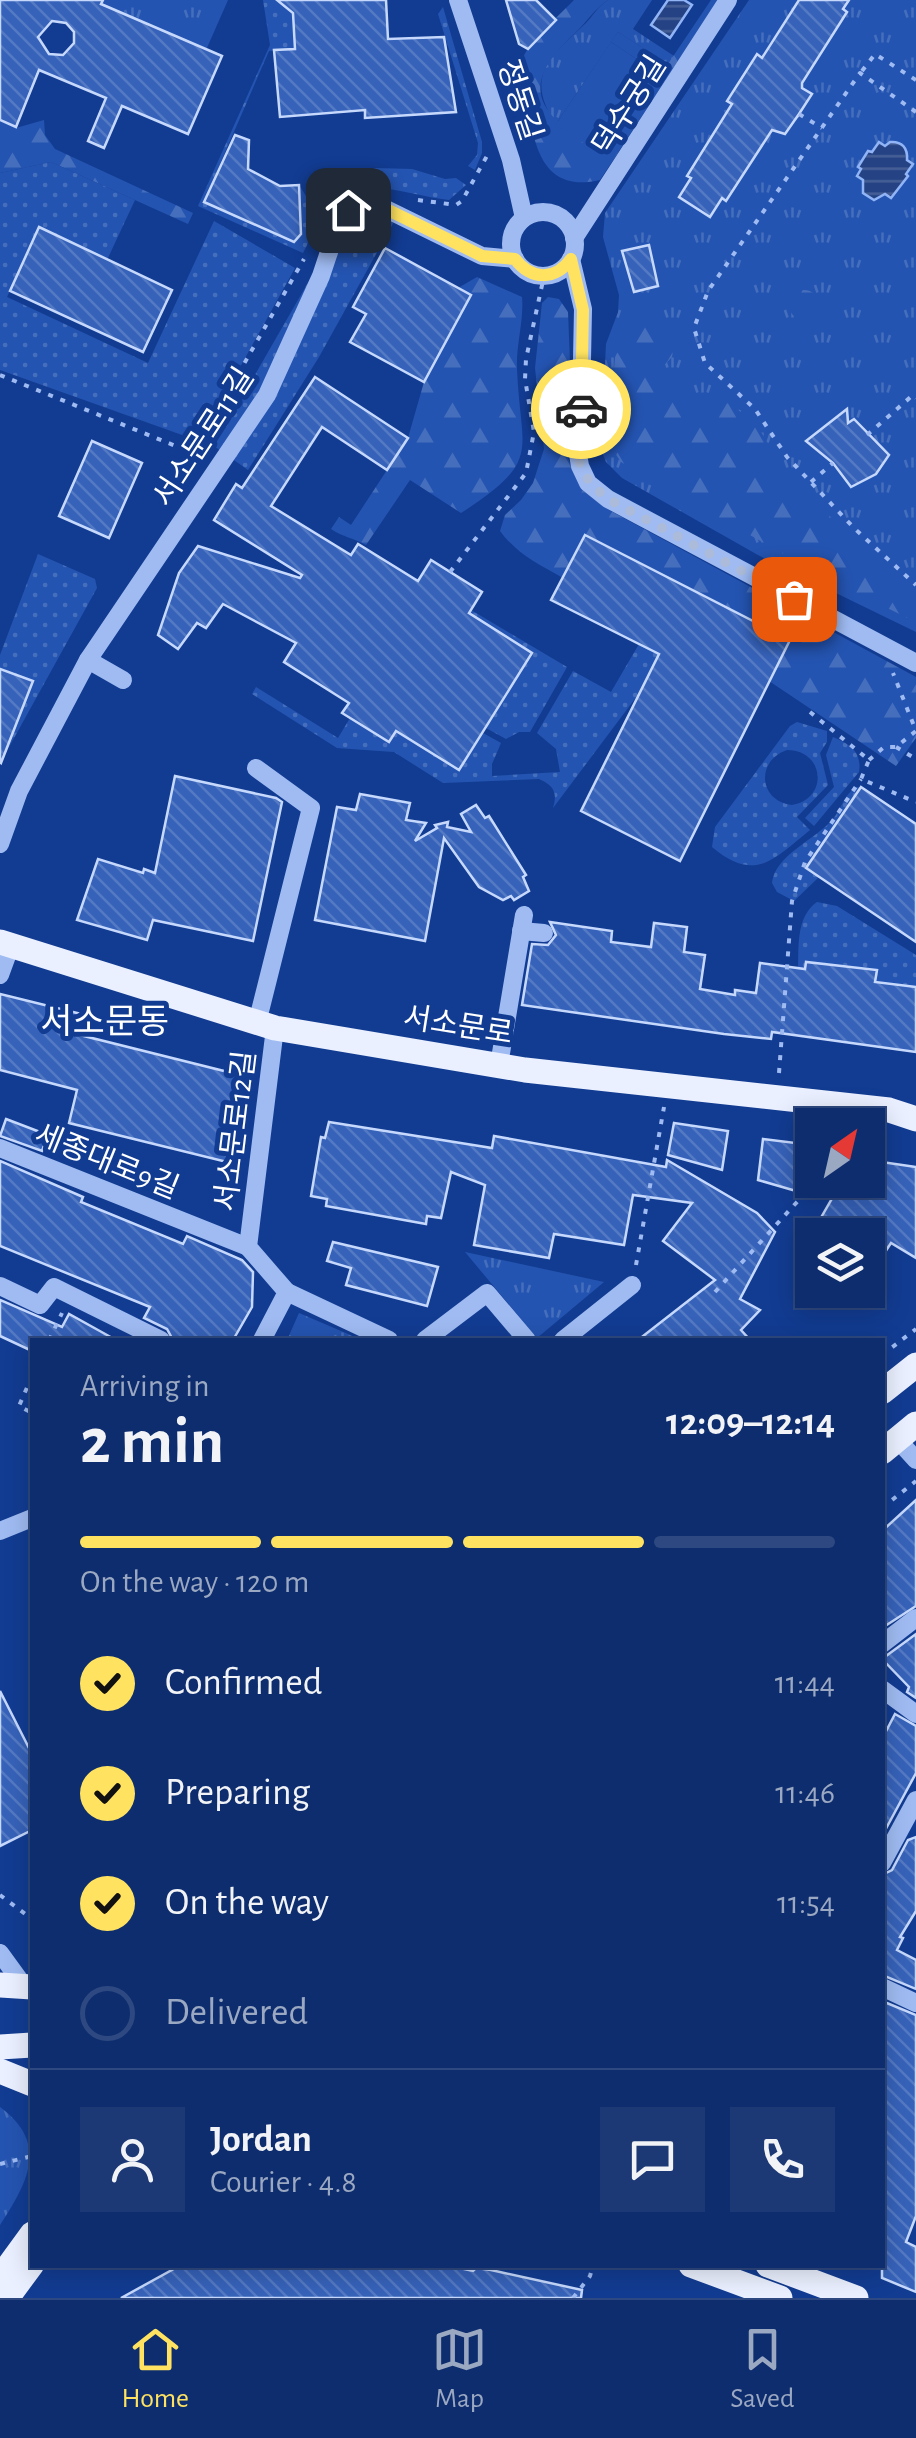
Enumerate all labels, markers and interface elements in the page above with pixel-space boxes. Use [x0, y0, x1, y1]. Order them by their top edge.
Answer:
street label: 덕수궁길 [587, 50, 672, 160]
street label: 정동길 [492, 56, 547, 144]
pin [306, 168, 391, 253]
icon: home [321, 183, 376, 238]
courier [531, 359, 631, 459]
street label: 서소문로11길 [146, 362, 260, 512]
icon: car [554, 382, 609, 437]
pin [752, 557, 837, 642]
icon: bag [767, 572, 822, 627]
street label: 서소문로 [401, 1001, 515, 1049]
district label: 서소문동 [41, 1004, 169, 1040]
street label: 서소문로12길 [209, 1049, 261, 1213]
north arrow [795, 1108, 885, 1198]
map controls [795, 1108, 885, 1308]
street label: 세종대로9길 [30, 1118, 184, 1204]
button: layers [795, 1218, 885, 1308]
text: Arriving in [80, 1370, 209, 1402]
text: 12:09–12:14 [666, 1404, 835, 1442]
text: 2 min [80, 1410, 224, 1475]
text: On the way · 120 m [80, 1566, 309, 1598]
icon: check [80, 1656, 135, 1711]
text: Confirmed [165, 1664, 322, 1702]
text: 11:44 [775, 1667, 835, 1699]
icon: check [80, 1766, 135, 1821]
text: Preparing [165, 1774, 310, 1812]
text: 11:46 [775, 1777, 835, 1809]
icon: check [80, 1876, 135, 1931]
text: On the way [165, 1884, 329, 1922]
text: 11:54 [777, 1887, 835, 1919]
text: Delivered [165, 1994, 308, 2032]
button: person [80, 2107, 185, 2212]
button: chat [600, 2107, 705, 2212]
button: phone [730, 2107, 835, 2212]
text: Jordan [210, 2121, 312, 2159]
text: Courier · 4.8 [210, 2166, 357, 2198]
tab: Home [122, 2322, 189, 2416]
tab: Map [432, 2322, 487, 2416]
tab: Saved [730, 2322, 794, 2416]

